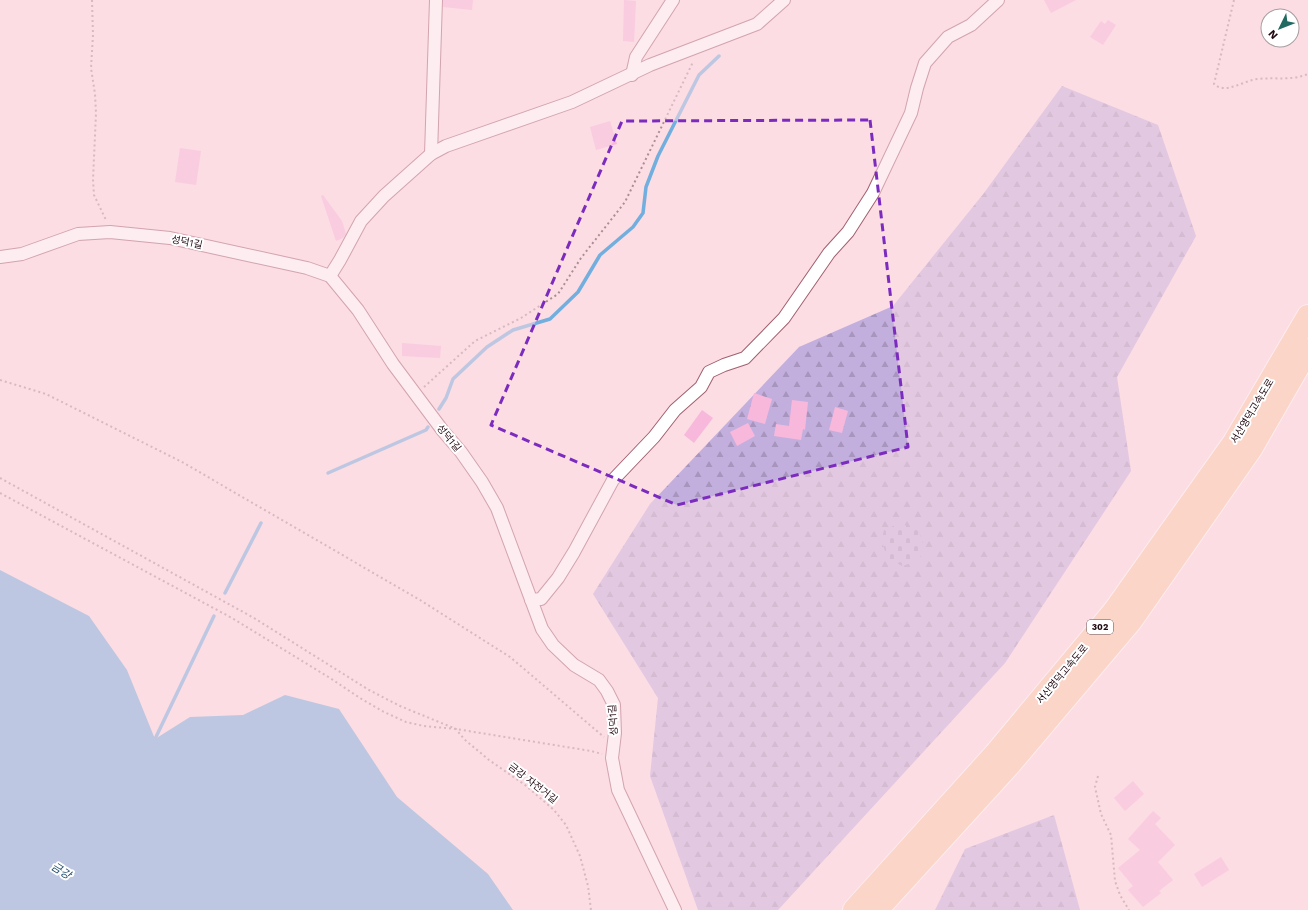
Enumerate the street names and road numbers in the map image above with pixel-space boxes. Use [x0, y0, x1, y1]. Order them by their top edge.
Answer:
street label: 성덕1길 [170, 233, 204, 251]
street label: 서산영덕고속도로 [1228, 377, 1276, 445]
street label: 성덕1길 [435, 422, 463, 454]
road number: 302 [1087, 620, 1113, 634]
street label: 서산영덕고속도로 [1034, 642, 1090, 706]
street label: 성덕1길 [606, 704, 620, 736]
street label: 금강 자전거길 [507, 761, 559, 805]

